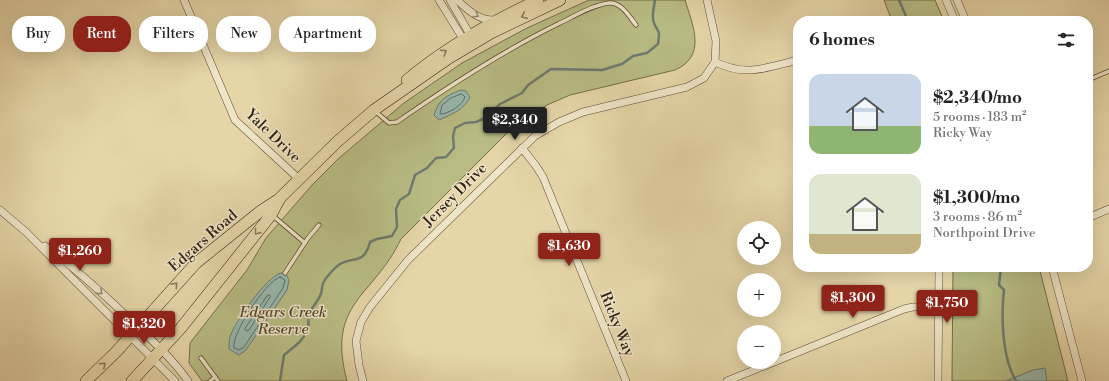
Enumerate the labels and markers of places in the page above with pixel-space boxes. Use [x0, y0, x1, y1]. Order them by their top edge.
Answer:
pin: $2,340 [482, 107, 548, 141]
pin: $1,630 [536, 233, 602, 267]
pin: $1,260 [47, 238, 113, 272]
pin: $1,300 [820, 285, 886, 319]
pin: $1,750 [914, 290, 980, 324]
pin: $1,320 [111, 311, 177, 345]

